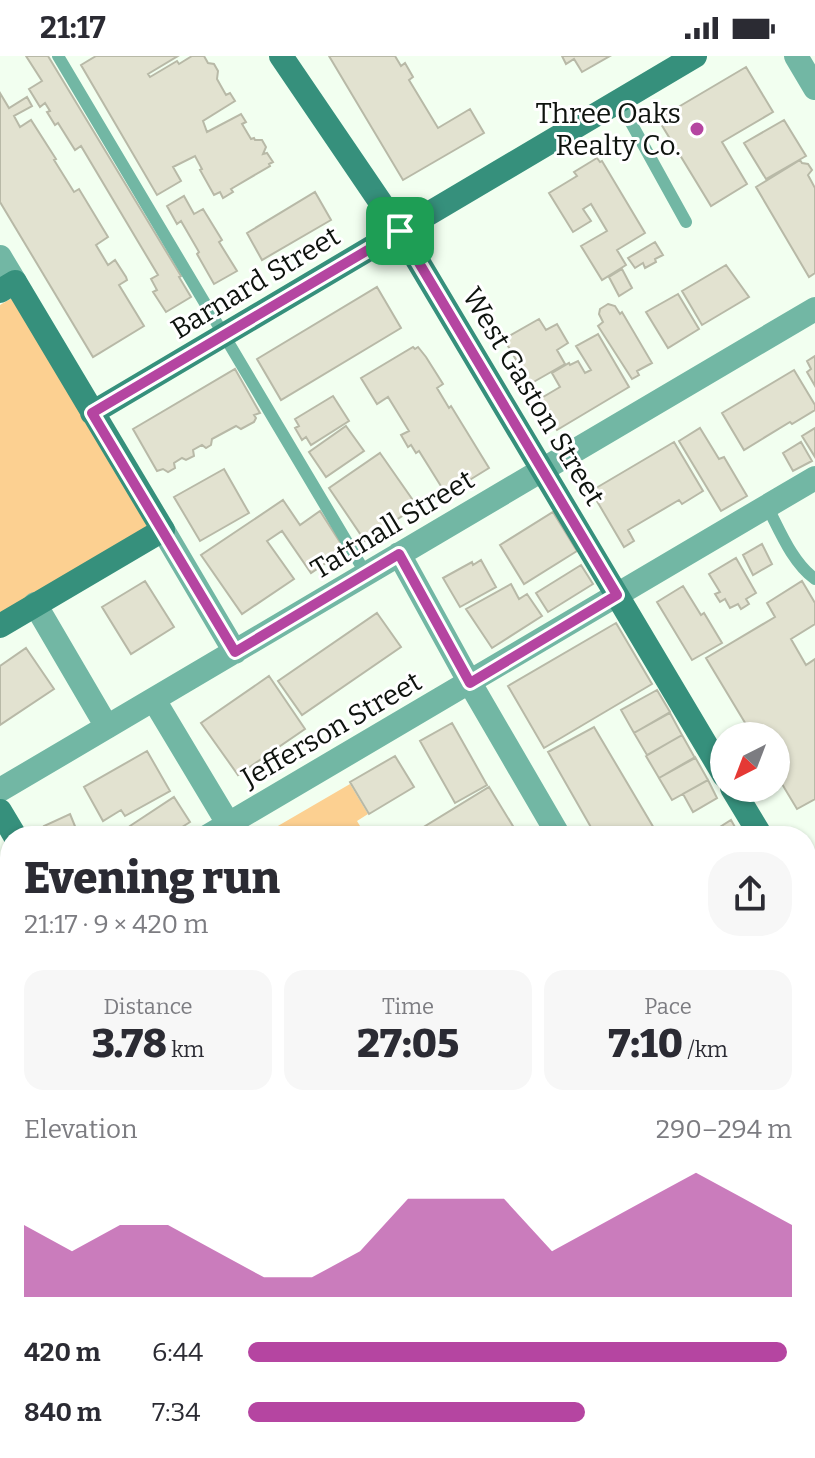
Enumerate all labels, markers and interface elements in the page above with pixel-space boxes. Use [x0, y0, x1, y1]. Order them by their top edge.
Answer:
text: 21:17 [40, 10, 106, 46]
place label: Three Oaks Realty Co. [536, 97, 681, 162]
marker: Three Oaks Realty Co. [688, 120, 706, 138]
pin [366, 197, 434, 265]
icon: arrive [378, 209, 422, 253]
street label: Barnard Street [165, 219, 346, 346]
street label: West Gaston Street [455, 281, 612, 511]
street label: Tattnall Street [305, 463, 480, 586]
street label: Jefferson Street [235, 665, 427, 795]
north arrow [710, 722, 790, 802]
map controls [710, 722, 790, 802]
text: Evening run [24, 852, 280, 905]
button: share [708, 852, 792, 936]
text: 21:17 · 9 × 420 m [24, 909, 208, 940]
text: Distance [103, 993, 193, 1020]
text: Time [382, 993, 434, 1020]
text: Pace [644, 993, 692, 1020]
text: 3.78 [92, 1020, 167, 1068]
text: 27:05 [357, 1020, 459, 1068]
text: 7:10 [608, 1020, 683, 1068]
text: km [167, 1036, 204, 1063]
text: /km [683, 1036, 728, 1063]
text: Elevation [24, 1114, 137, 1145]
text: 290–294 m [656, 1114, 792, 1145]
text: 420 m [24, 1337, 100, 1368]
text: 6:44 [152, 1337, 203, 1368]
text: 840 m [24, 1397, 101, 1428]
text: 7:34 [152, 1397, 201, 1428]

